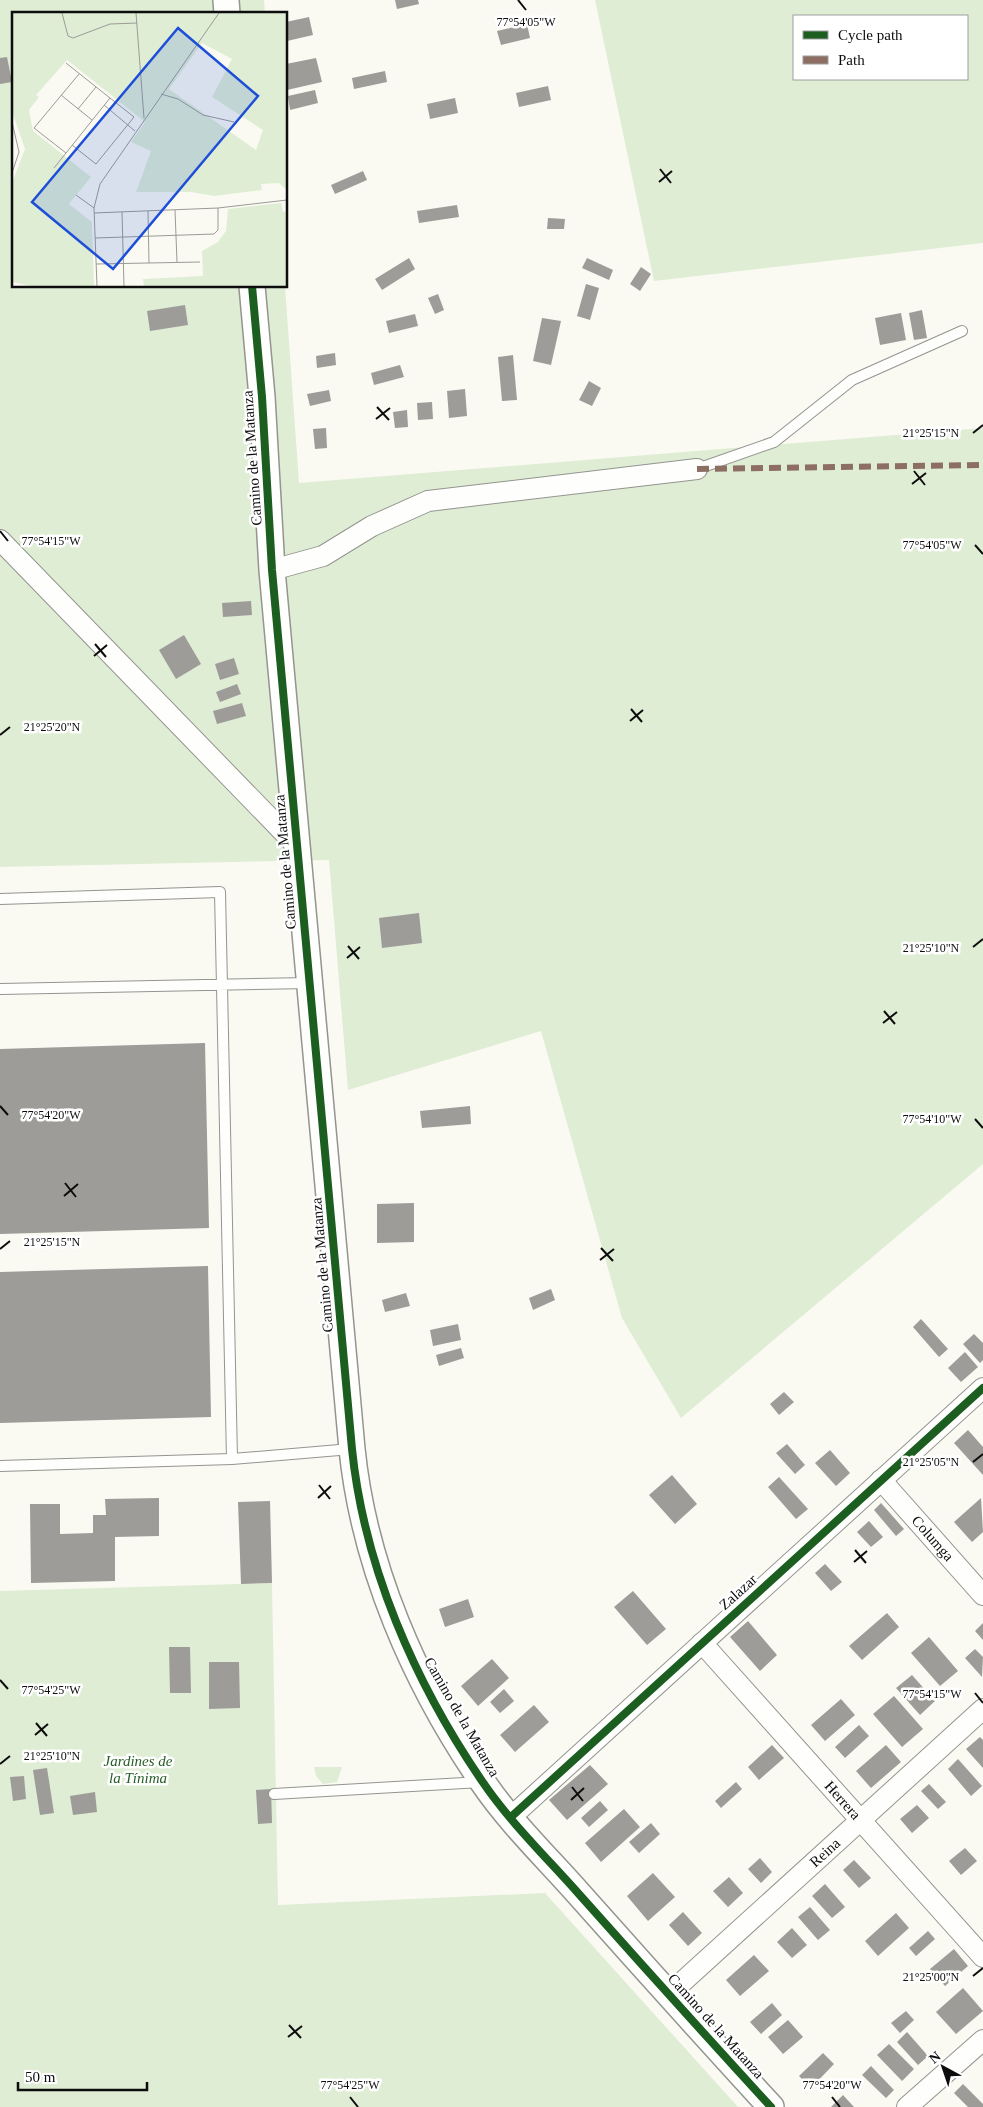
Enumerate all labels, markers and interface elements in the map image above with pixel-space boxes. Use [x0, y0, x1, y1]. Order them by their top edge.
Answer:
inset map [12, 12, 288, 288]
text: 77°54'05"W [496, 15, 556, 29]
legend [793, 15, 968, 80]
text: Cycle path [838, 27, 903, 43]
text: Path [838, 52, 865, 68]
street label: Camino de la Matanza [239, 390, 265, 526]
text: 21°25'15"N [903, 426, 960, 440]
text: 77°54'15"W [21, 534, 81, 548]
text: 77°54'05"W [902, 538, 962, 552]
text: 21°25'20"N [24, 720, 81, 734]
street label: Camino de la Matanza [271, 794, 299, 930]
text: 21°25'10"N [903, 941, 960, 955]
text: 77°54'20"W [21, 1108, 81, 1122]
text: 77°54'10"W [902, 1112, 962, 1126]
street label: Camino de la Matanza [308, 1197, 336, 1333]
text: 21°25'15"N [24, 1235, 81, 1249]
text: 21°25'05"N [903, 1455, 960, 1469]
street label: Columga [909, 1512, 957, 1564]
street label: Zalazar [716, 1571, 760, 1613]
street label: Camino de la Matanza [421, 1654, 503, 1780]
text: 77°54'25"W [21, 1683, 81, 1697]
text: 77°54'15"W [902, 1687, 962, 1701]
text: 21°25'10"N [24, 1749, 81, 1763]
park label: Jardines de la Tínima [103, 1753, 173, 1786]
street label: Herrera [821, 1778, 864, 1823]
street label: Reina [807, 1835, 844, 1870]
street label: Camino de la Matanza [665, 1970, 767, 2082]
text: 21°25'00"N [903, 1970, 960, 1984]
north arrow [918, 2042, 968, 2092]
text: N [926, 2048, 944, 2066]
scale bar [18, 2060, 146, 2092]
text: 50 m [25, 2069, 56, 2085]
text: 77°54'25"W [320, 2078, 380, 2092]
text: 77°54'20"W [802, 2078, 862, 2092]

